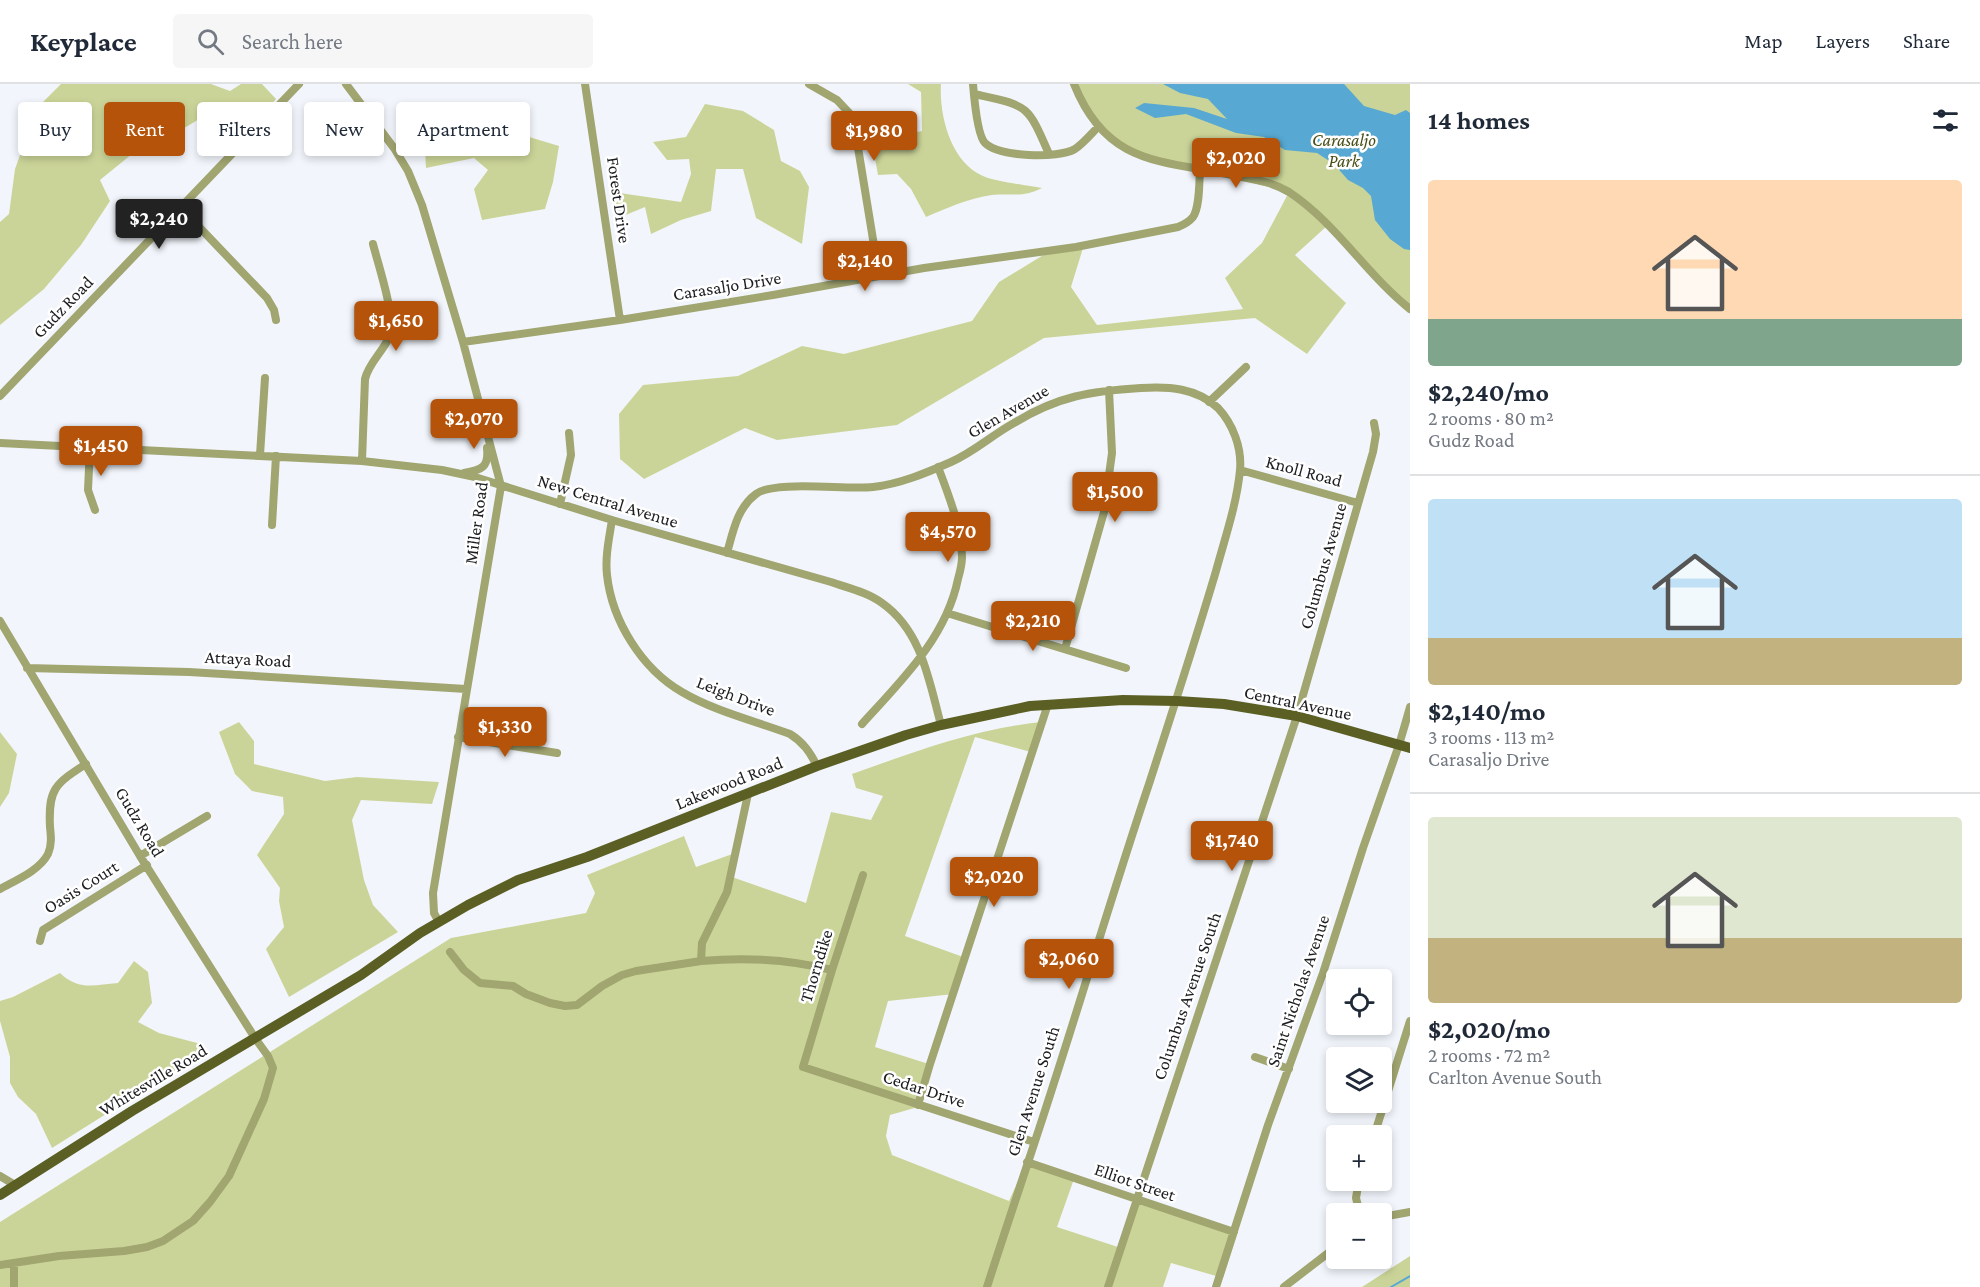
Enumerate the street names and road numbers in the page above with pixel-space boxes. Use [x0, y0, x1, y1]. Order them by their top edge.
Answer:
street label: Forest Drive [603, 156, 635, 244]
street label: Carasaljo Drive [671, 268, 783, 305]
street label: Gudz Road [29, 272, 98, 342]
street label: Glen Avenue [964, 380, 1052, 442]
street label: Knoll Road [1264, 451, 1345, 491]
street label: New Central Avenue [535, 470, 681, 532]
street label: Miller Road [460, 480, 492, 566]
street label: Columbus Avenue [1295, 500, 1351, 631]
street label: Attaya Road [204, 647, 292, 671]
street label: Leigh Drive [694, 672, 778, 720]
street label: Central Avenue [1242, 682, 1354, 724]
street label: Lakewood Road [672, 752, 786, 814]
street label: Gudz Road [111, 783, 169, 861]
street label: Oasis Court [40, 856, 123, 918]
street label: Columbus Avenue South [1149, 909, 1225, 1083]
street label: Saint Nicholas Avenue [1263, 912, 1333, 1070]
street label: Thorndike [795, 927, 837, 1005]
street label: Glen Avenue South [1002, 1023, 1064, 1159]
street label: Whitesville Road [96, 1040, 211, 1120]
street label: Cedar Drive [880, 1066, 968, 1112]
street label: Elliot Street [1092, 1159, 1179, 1206]

